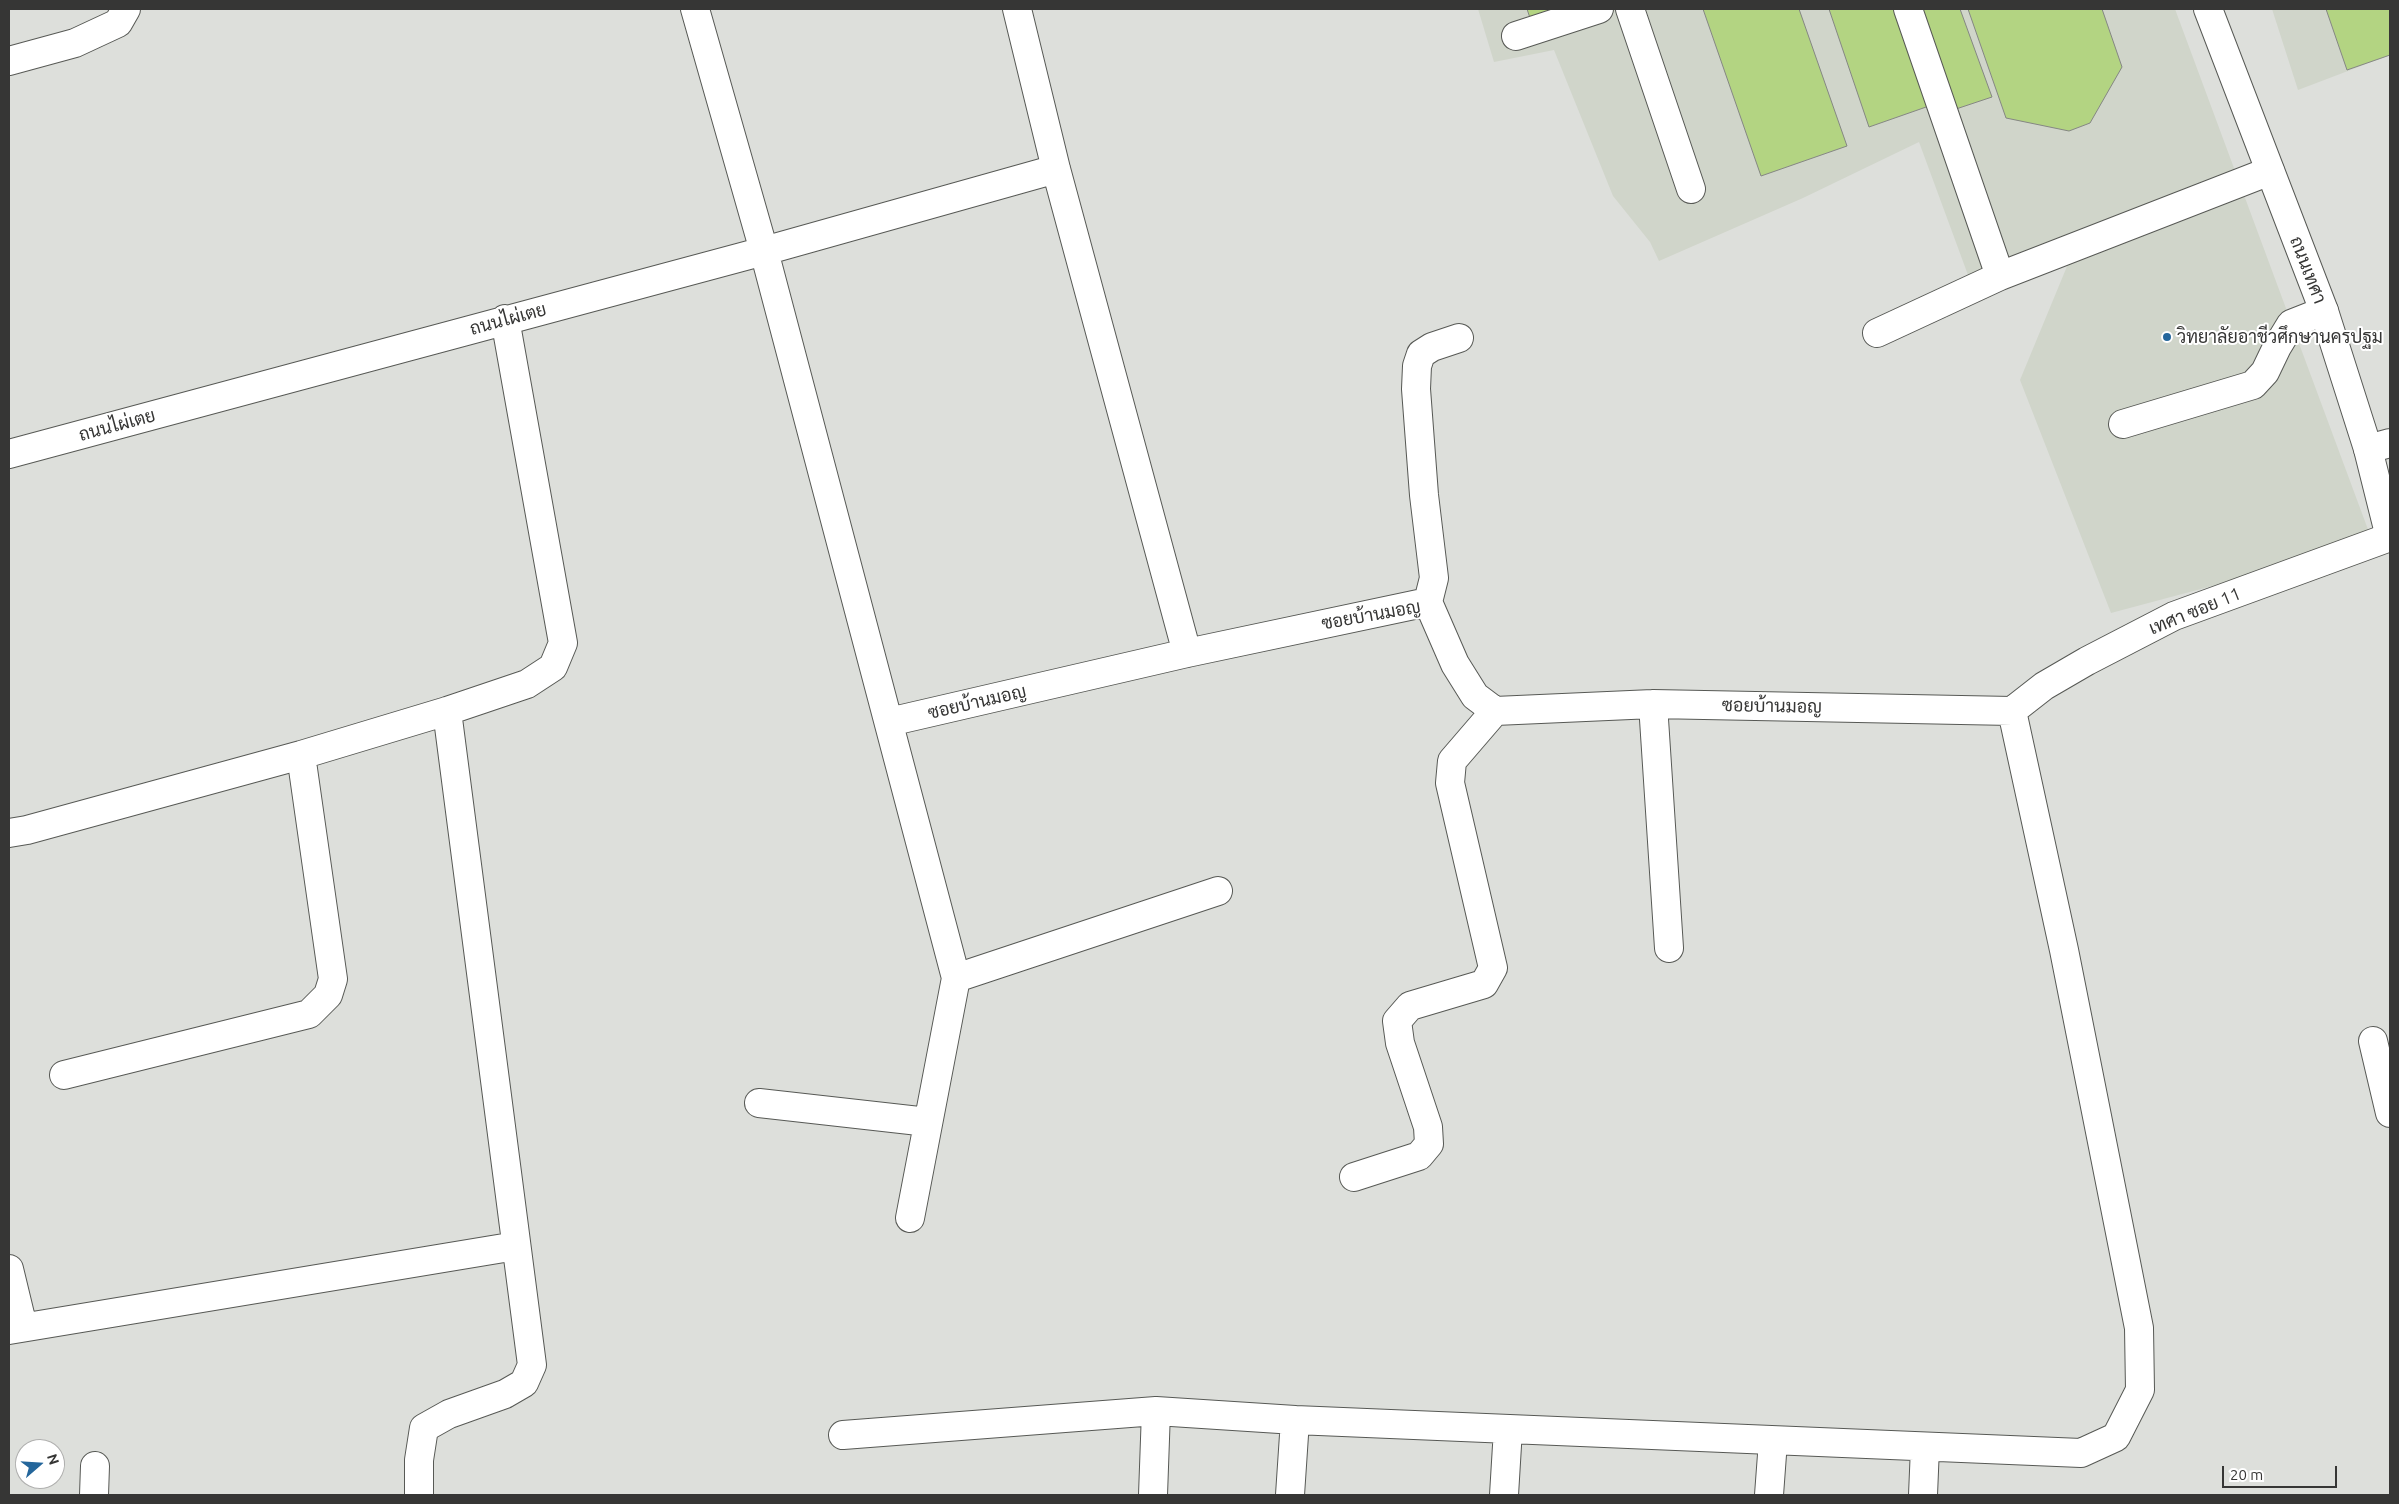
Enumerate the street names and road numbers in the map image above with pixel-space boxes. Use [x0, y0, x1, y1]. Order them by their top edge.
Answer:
street label: ถนนเทศา [2285, 233, 2331, 307]
street label: ถนนไผ่เตย [467, 298, 549, 340]
street label: ถนนไผ่เตย [76, 404, 158, 446]
street label: เทศา ซอย 11 [2146, 583, 2244, 639]
street label: ซอยบ้านมอญ [1320, 596, 1422, 634]
street label: ซอยบ้านมอญ [926, 680, 1028, 724]
street label: ซอยบ้านมอญ [1722, 694, 1822, 718]

